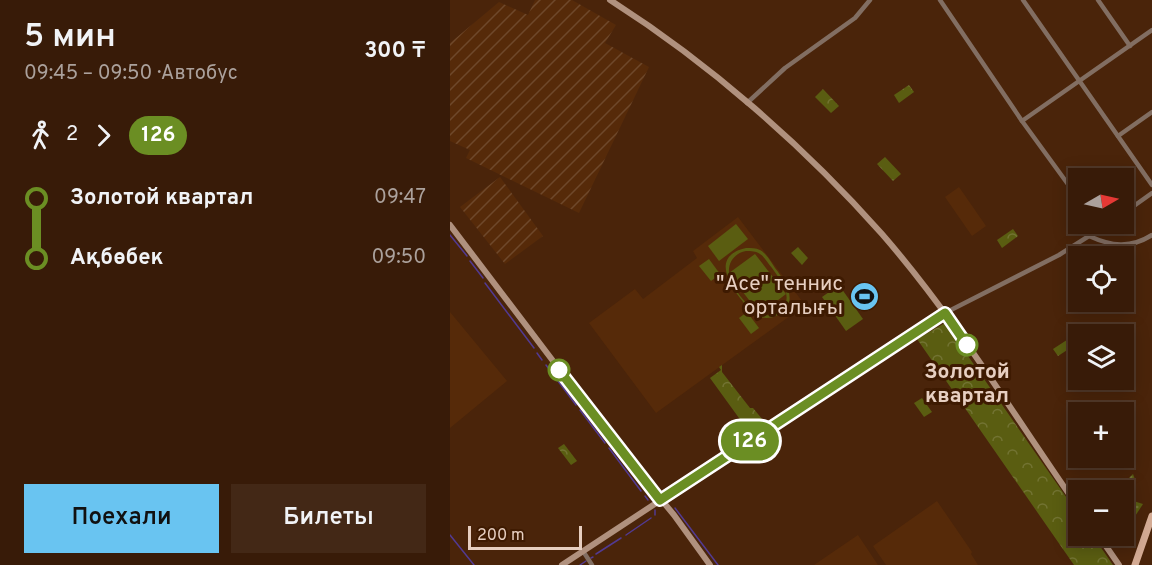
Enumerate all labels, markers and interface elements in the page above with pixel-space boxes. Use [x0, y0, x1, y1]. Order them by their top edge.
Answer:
text: 5 мин [24, 17, 116, 59]
text: 300 ₸ [364, 38, 426, 65]
text: 09:45 – 09:50 · Автобус [24, 61, 238, 87]
icon: walk [24, 119, 57, 152]
icon: forward [87, 119, 120, 152]
text: 2 [66, 122, 78, 148]
text: 126 [141, 122, 175, 149]
north arrow [1068, 168, 1134, 234]
map controls [1068, 168, 1134, 546]
text: Золотой квартал [70, 185, 253, 212]
text: 09:47 [374, 185, 426, 211]
text: Ақбөбек [70, 245, 163, 272]
text: 09:50 [372, 245, 426, 271]
button: locate [1068, 246, 1134, 312]
place label: "Ace" теннис орталығы [716, 271, 843, 322]
sports icon: "Ace" теннис орталығы [848, 280, 880, 312]
button: layers [1068, 324, 1134, 390]
marker: Золотой квартал [956, 334, 978, 356]
unlabelled marker [548, 359, 570, 381]
place label: Золотой квартал [924, 359, 1010, 410]
button: + [1068, 402, 1134, 468]
line badge: 126 [716, 422, 784, 460]
text: 126 [733, 428, 767, 455]
button: − [1068, 480, 1134, 546]
button: Поехали [24, 484, 219, 553]
button: Билеты [231, 484, 426, 553]
scale bar [468, 523, 582, 550]
text: 200 m [477, 526, 525, 546]

